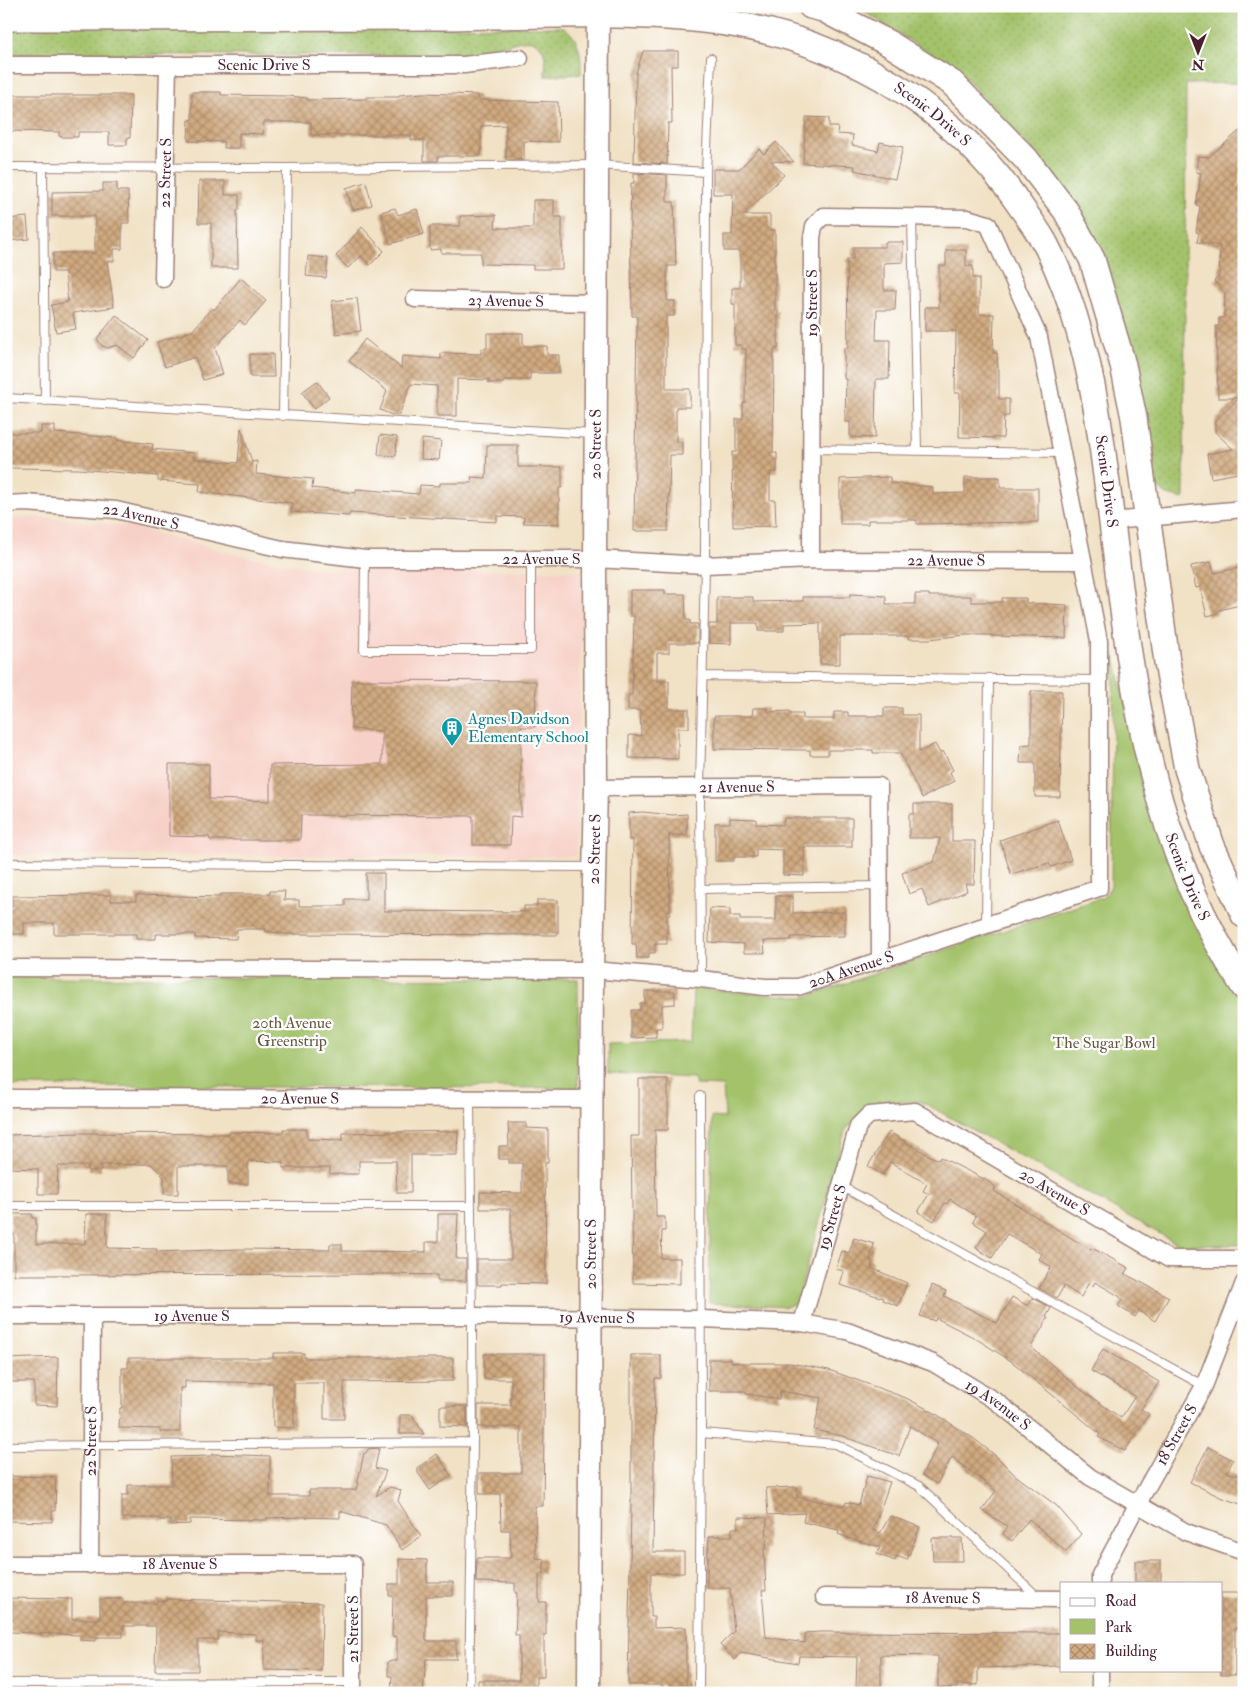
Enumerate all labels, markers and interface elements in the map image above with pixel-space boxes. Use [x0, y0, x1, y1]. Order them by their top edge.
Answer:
north arrow [1172, 28, 1222, 78]
street label: Scenic Drive S [217, 55, 311, 75]
text: N [1191, 56, 1205, 73]
street label: Scenic Drive S [890, 78, 975, 151]
street label: 22 Street S [155, 138, 176, 208]
street label: 19 Street S [802, 269, 822, 337]
street label: 23 Avenue S [468, 290, 544, 312]
street label: 20 Street S [585, 409, 606, 479]
street label: Scenic Drive S [1091, 434, 1123, 529]
street label: 22 Avenue S [102, 499, 181, 535]
street label: 22 Avenue S [502, 549, 581, 569]
street label: 22 Avenue S [907, 550, 985, 571]
place label: Agnes Davidson Elementary School [467, 709, 589, 747]
building icon: Agnes Davidson Elementary School [440, 716, 464, 747]
street label: 21 Avenue S [699, 777, 775, 797]
street label: 20 Street S [584, 814, 605, 885]
street label: Scenic Drive S [1161, 830, 1214, 924]
street label: 20A Avenue S [806, 946, 896, 993]
park label: 20th Avenue Greenstrip [252, 1013, 332, 1052]
park label: The Sugar Bowl [1052, 1033, 1156, 1053]
street label: 20 Avenue S [261, 1088, 339, 1109]
street label: 20 Avenue S [1016, 1164, 1093, 1221]
street label: 19 Street S [813, 1182, 851, 1253]
street label: 20 Street S [581, 1219, 601, 1289]
street label: 19 Avenue S [154, 1306, 230, 1326]
street label: 19 Avenue S [559, 1307, 635, 1328]
street label: 19 Avenue S [962, 1375, 1035, 1435]
street label: 18 Street S [1151, 1400, 1202, 1469]
street label: 22 Street S [81, 1406, 101, 1476]
street label: 18 Avenue S [142, 1554, 218, 1574]
legend [1060, 1582, 1222, 1672]
street label: 18 Avenue S [905, 1588, 981, 1608]
text: Road [1105, 1592, 1137, 1611]
street label: 21 Street S [343, 1595, 363, 1663]
text: Park [1105, 1618, 1132, 1637]
text: Building [1105, 1642, 1157, 1661]

